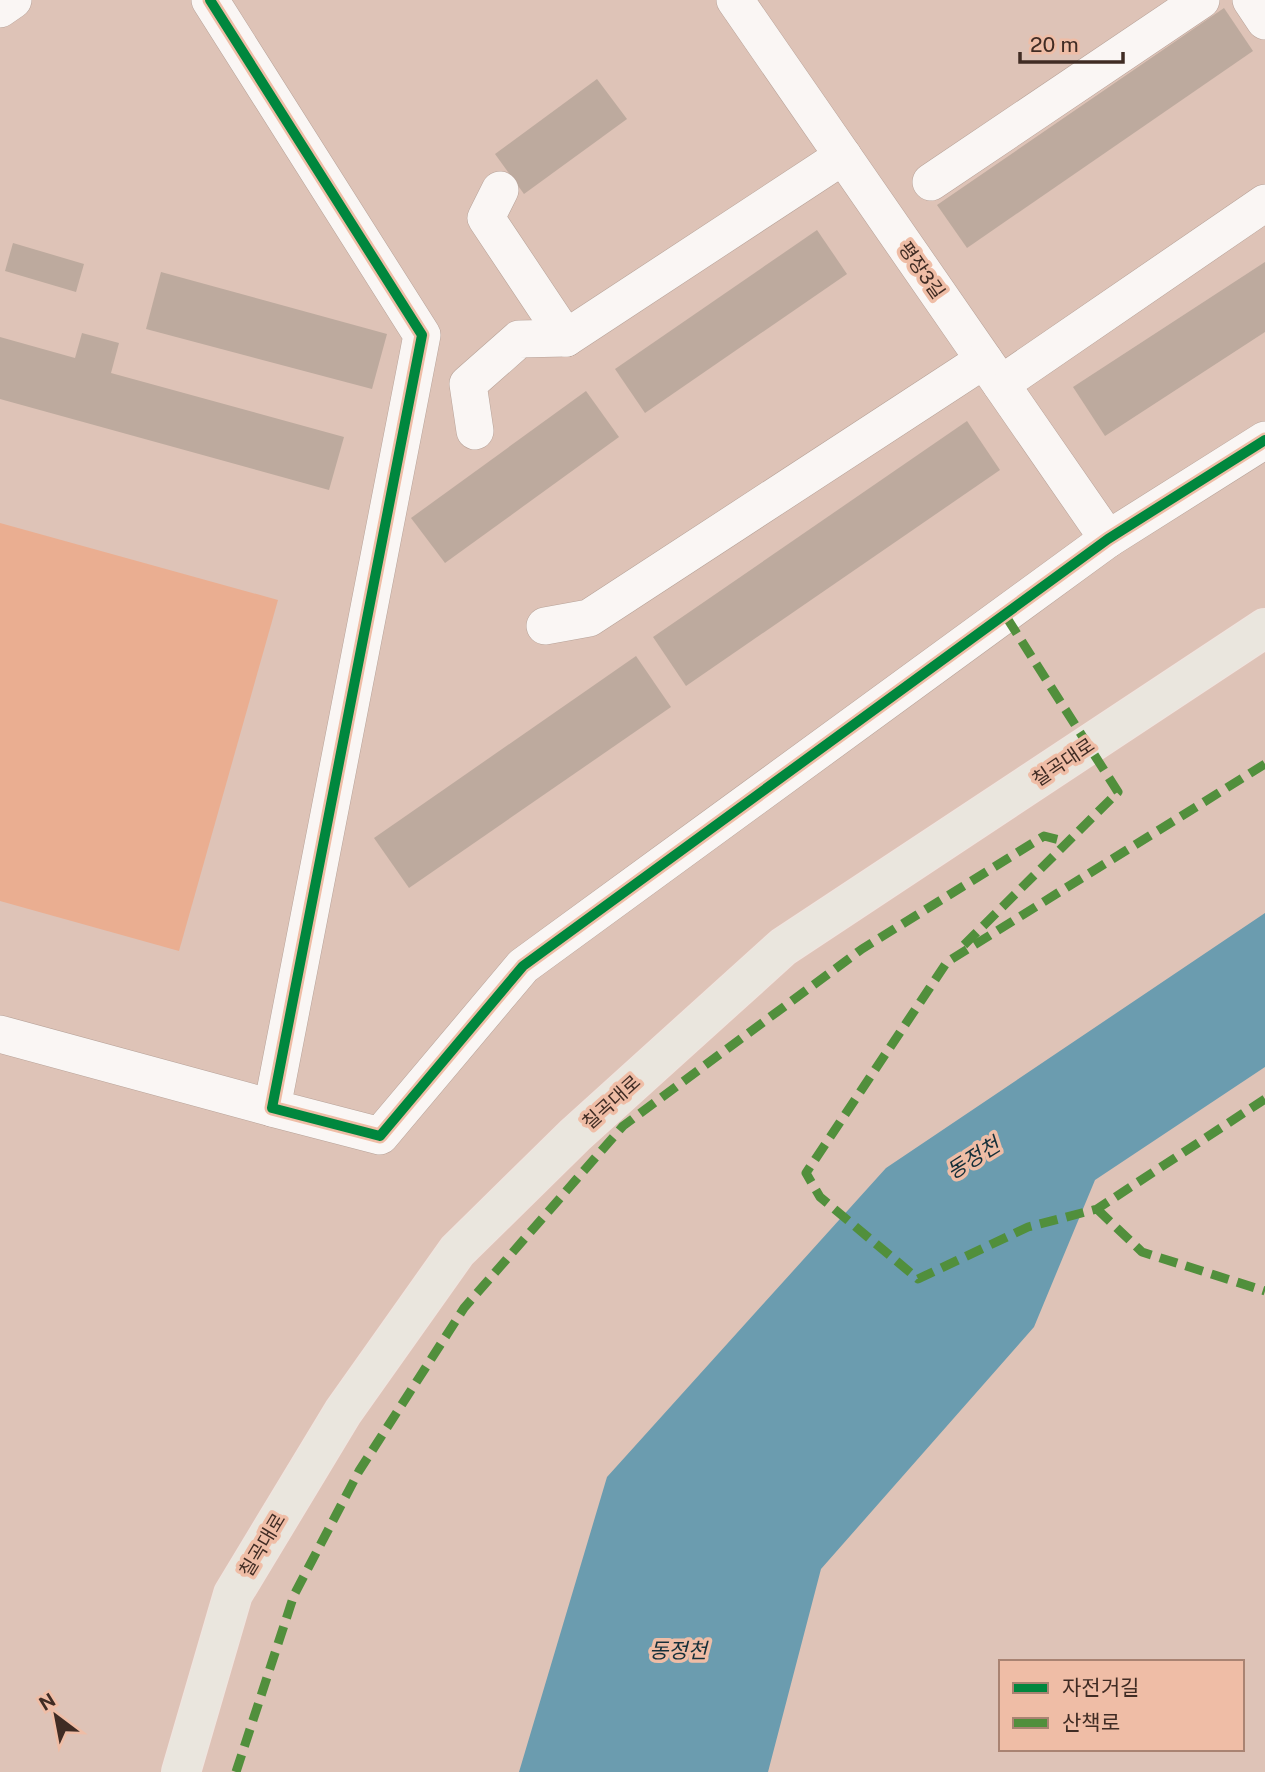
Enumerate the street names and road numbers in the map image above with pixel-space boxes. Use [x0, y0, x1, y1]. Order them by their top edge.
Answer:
street label: 평장3길 [895, 237, 949, 303]
street label: 칠곡대로 [1028, 733, 1098, 791]
street label: 칠곡대로 [578, 1070, 644, 1134]
street label: 칠곡대로 [235, 1509, 289, 1581]

